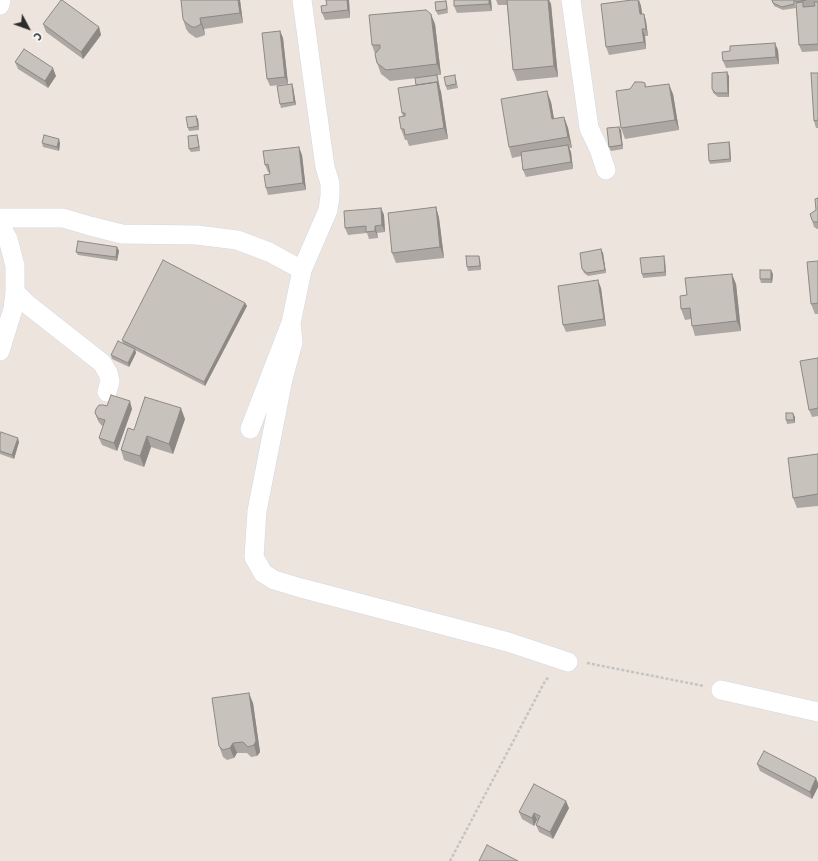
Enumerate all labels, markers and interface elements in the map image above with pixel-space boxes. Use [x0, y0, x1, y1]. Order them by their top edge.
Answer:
north arrow [8, 8, 48, 48]
text: С [30, 29, 45, 44]

